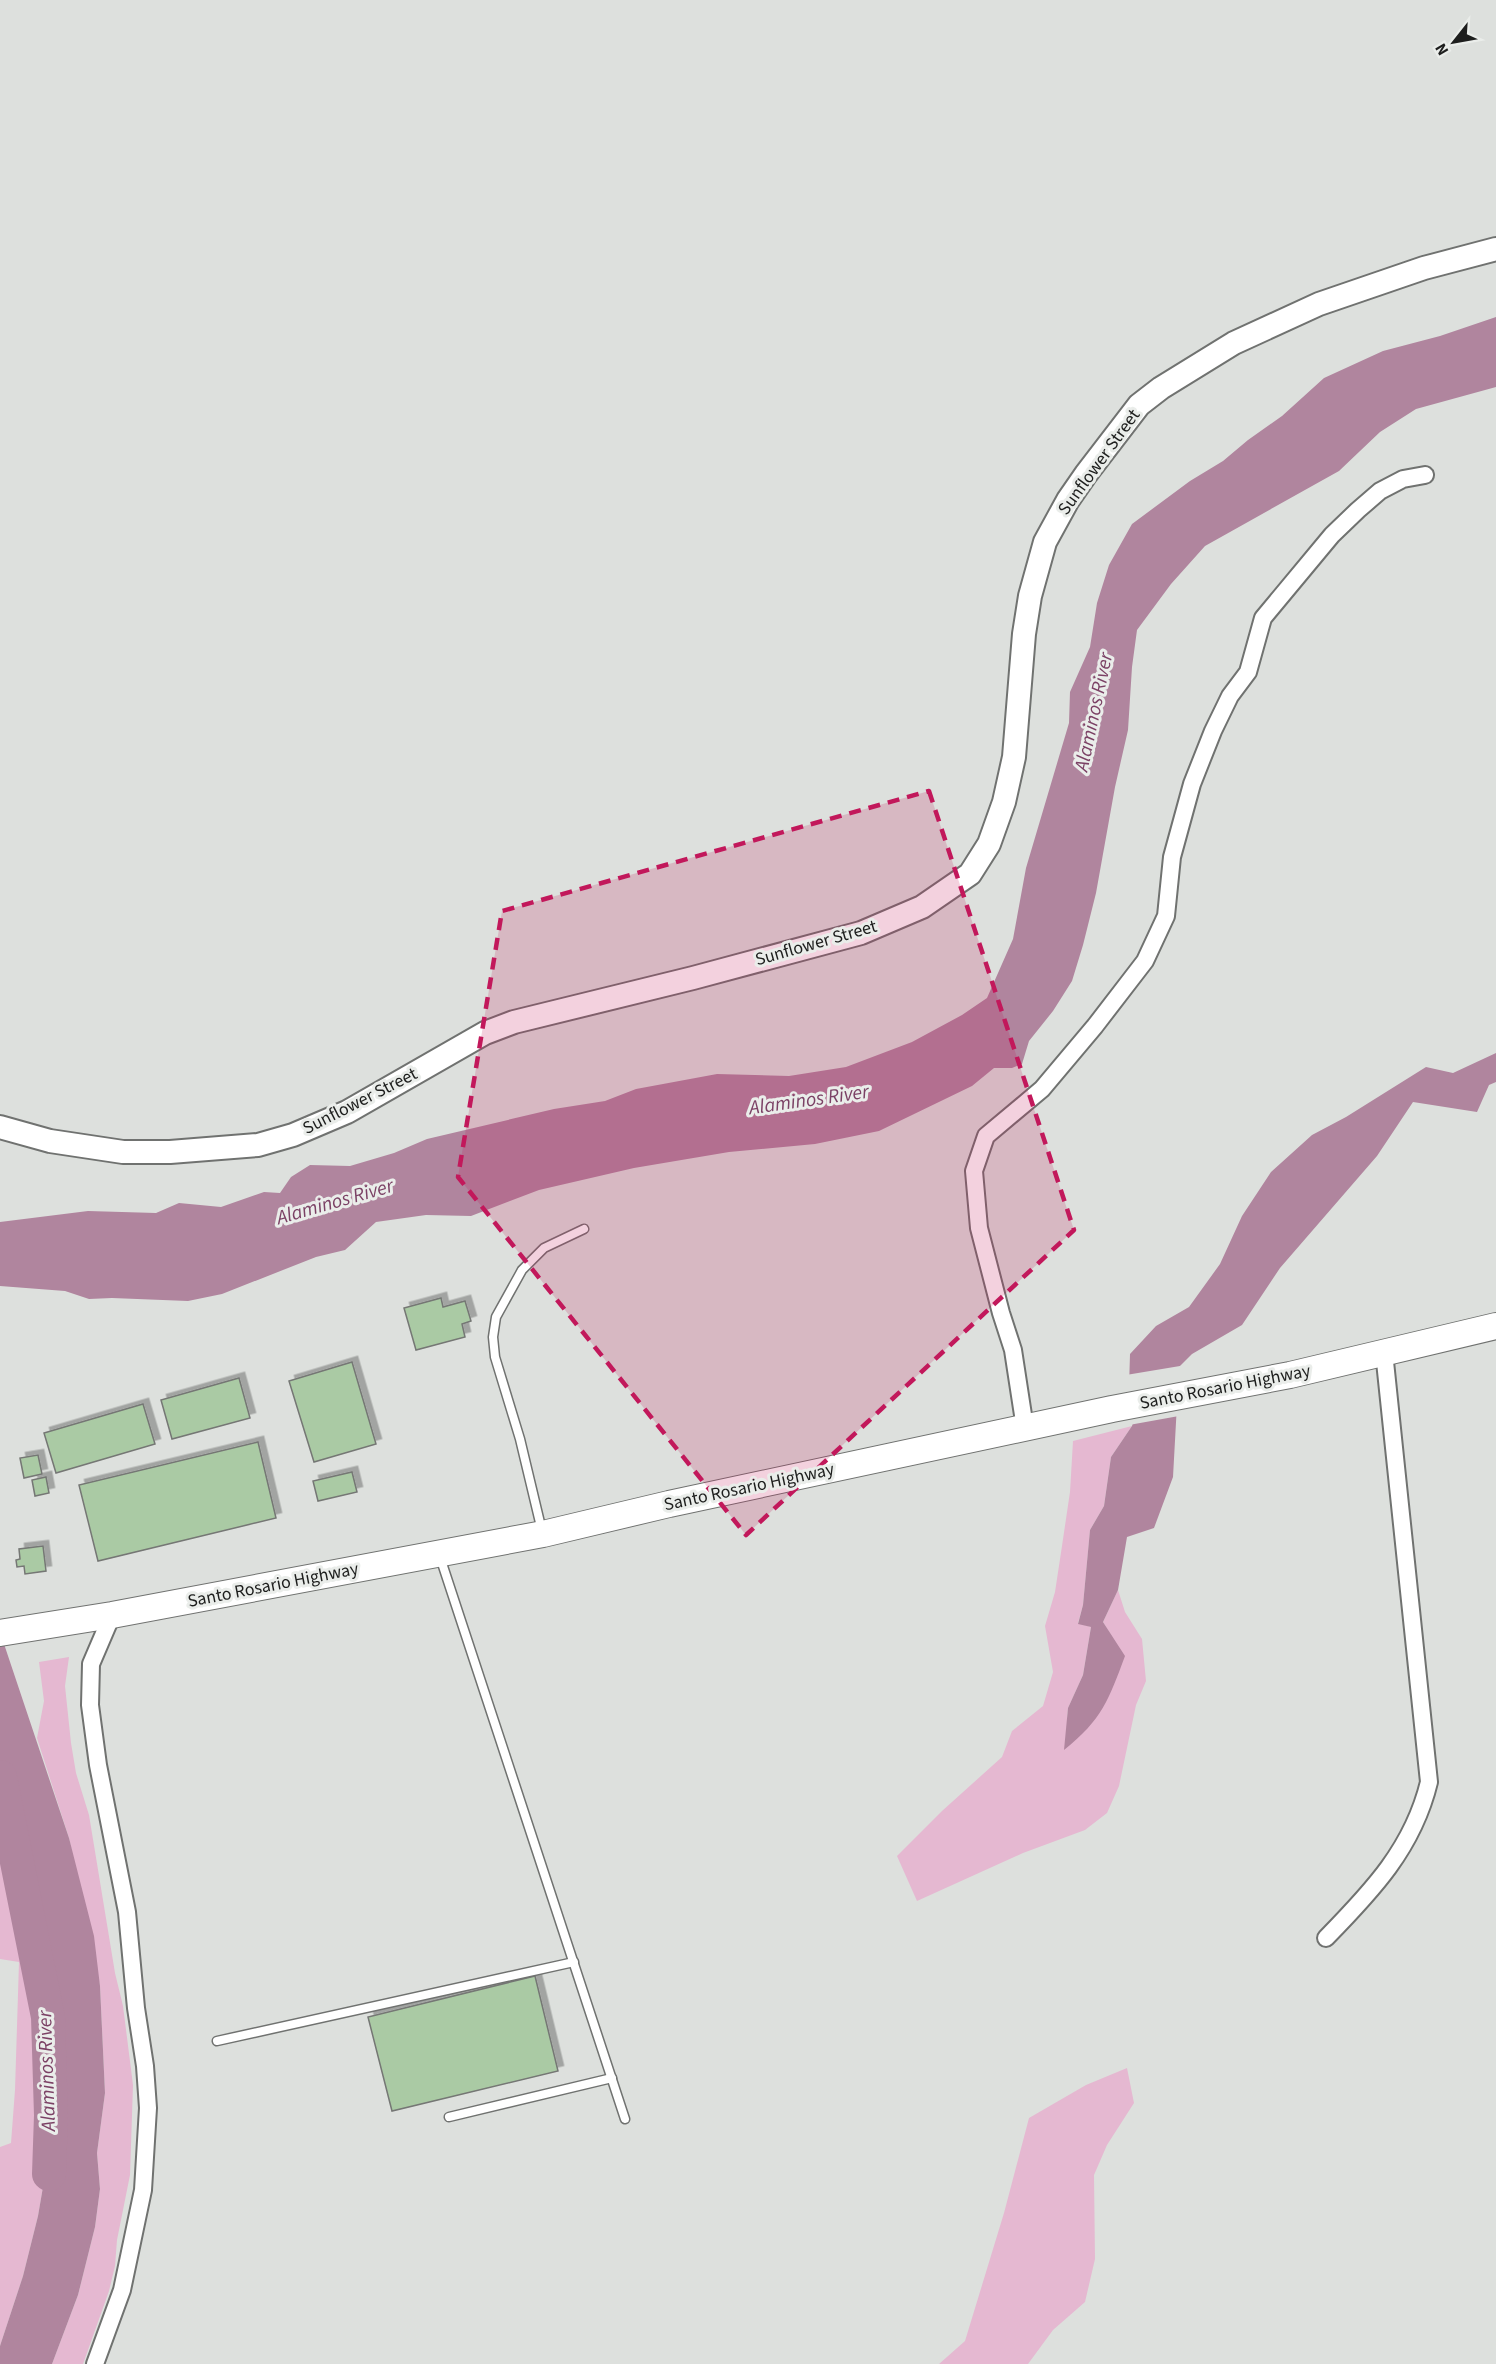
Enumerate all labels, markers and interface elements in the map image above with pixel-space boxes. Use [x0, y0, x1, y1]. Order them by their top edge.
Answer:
north arrow [1424, 12, 1484, 72]
text: N [1430, 39, 1454, 59]
street label: Sunflower Street [1052, 404, 1146, 520]
water label: Alaminos River [1067, 649, 1120, 776]
street label: Sunflower Street [752, 914, 880, 972]
street label: Sunflower Street [298, 1061, 422, 1141]
water label: Alaminos River [745, 1078, 872, 1123]
water label: Alaminos River [271, 1172, 398, 1233]
street label: Santo Rosario Highway [1137, 1358, 1313, 1416]
street label: Santo Rosario Highway [662, 1457, 837, 1517]
street label: Santo Rosario Highway [185, 1556, 361, 1614]
water label: Alaminos River [31, 2009, 63, 2134]

